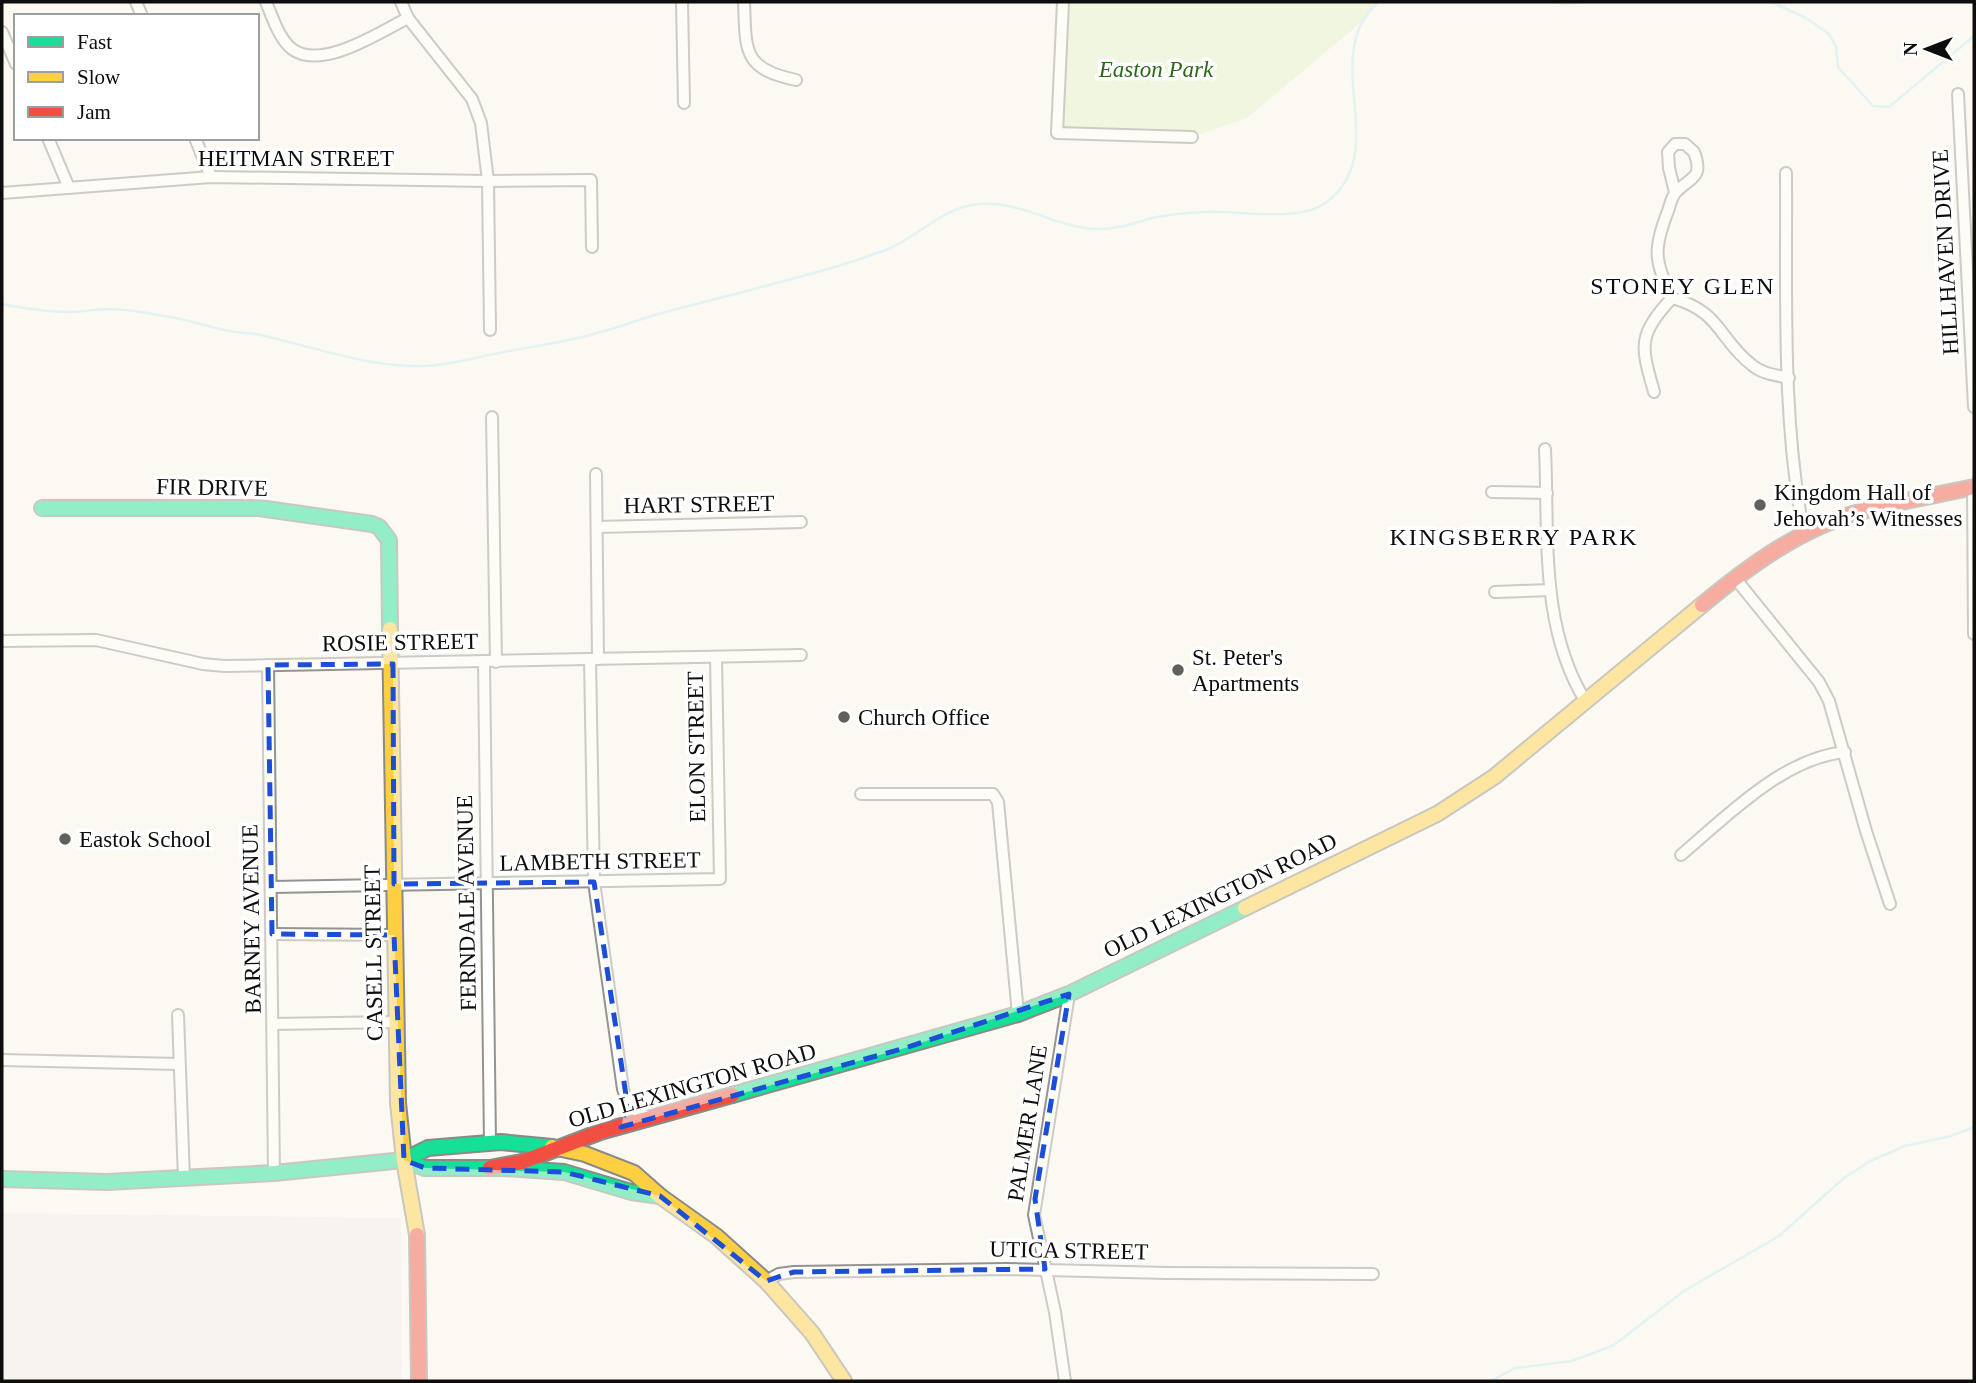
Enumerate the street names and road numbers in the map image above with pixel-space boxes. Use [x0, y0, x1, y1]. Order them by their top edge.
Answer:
street label: HEITMAN STREET [198, 146, 394, 171]
street label: HILLHAVEN DRIVE [1928, 148, 1963, 355]
street label: FIR DRIVE [156, 474, 268, 501]
street label: HART STREET [623, 491, 775, 518]
street label: ROSIE STREET [322, 629, 478, 656]
street label: ELON STREET [683, 671, 710, 823]
street label: FERNDALE AVENUE [452, 795, 481, 1011]
street label: BARNEY AVENUE [237, 824, 266, 1014]
street label: OLD LEXINGTON ROAD [1100, 828, 1341, 963]
street label: LAMBETH STREET [499, 847, 701, 876]
street label: CASELL STREET [359, 865, 388, 1041]
street label: OLD LEXINGTON ROAD [565, 1038, 819, 1133]
street label: PALMER LANE [1003, 1043, 1052, 1203]
street label: UTICA STREET [989, 1237, 1149, 1264]

